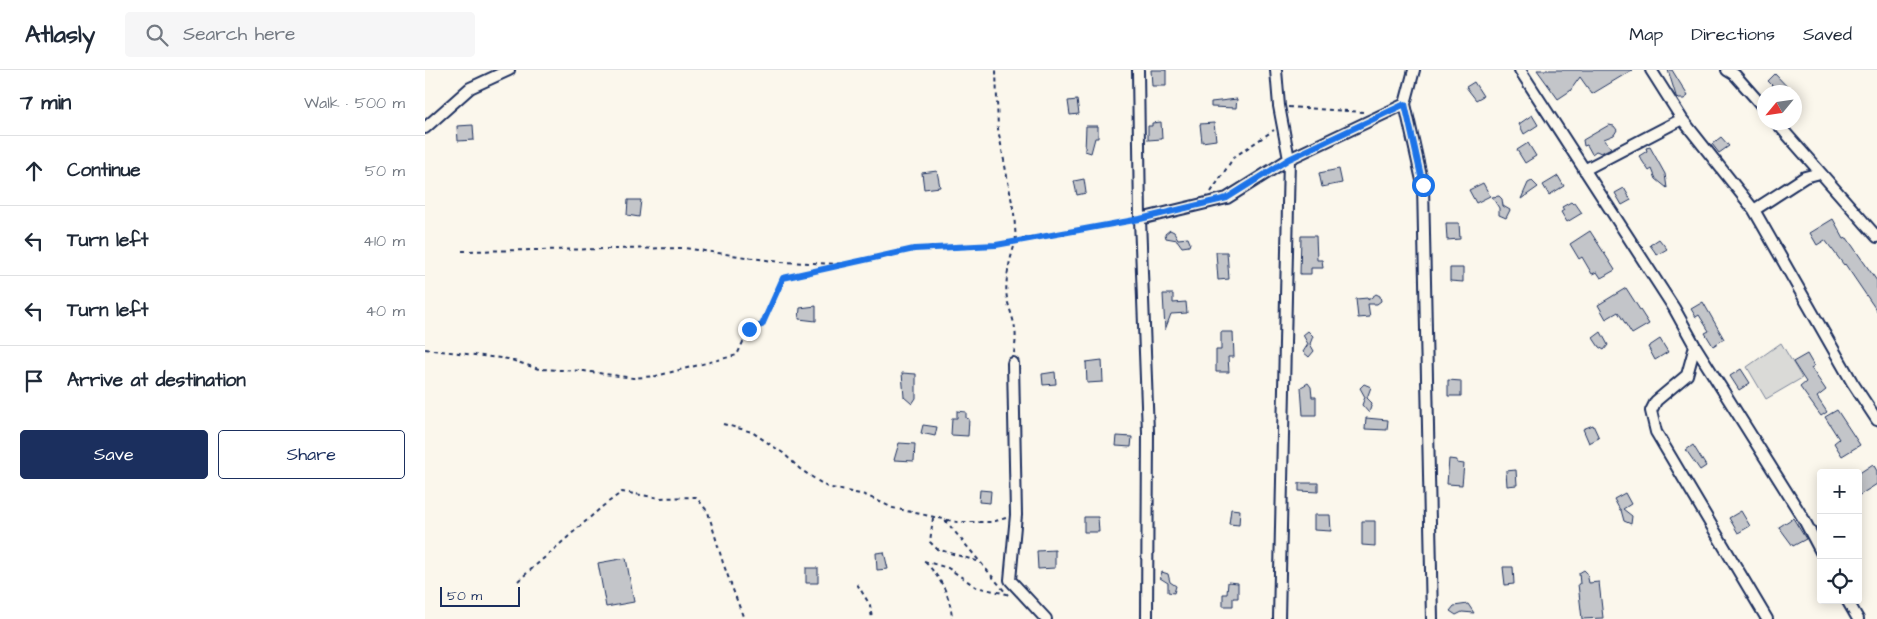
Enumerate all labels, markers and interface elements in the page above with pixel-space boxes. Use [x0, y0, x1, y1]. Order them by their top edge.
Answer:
search box [125, 12, 475, 57]
text: Atlasly [25, 18, 95, 52]
icon: search [143, 21, 171, 49]
text: Search here [183, 21, 295, 48]
text: Map [1629, 22, 1663, 47]
text: Directions [1691, 22, 1775, 47]
text: Saved [1803, 22, 1852, 47]
north arrow [1757, 85, 1802, 130]
text: 7 min [20, 88, 71, 117]
text: Walk · 500 m [304, 92, 405, 114]
icon: ahead [20, 157, 48, 185]
text: Continue [67, 157, 141, 184]
text: 50 m [365, 160, 405, 182]
route start [1412, 174, 1435, 197]
icon: left [20, 227, 48, 255]
text: Turn left [67, 227, 148, 254]
text: 410 m [363, 230, 405, 252]
icon: left [20, 297, 48, 325]
text: Turn left [67, 297, 148, 324]
text: 40 m [365, 300, 405, 322]
route end [738, 318, 761, 341]
icon: arrive [20, 367, 48, 395]
text: Arrive at destination [67, 367, 246, 394]
button: Save [20, 430, 208, 479]
button: Share [218, 430, 405, 479]
map controls [1817, 469, 1862, 604]
button: + [1817, 469, 1862, 514]
button: − [1817, 514, 1862, 559]
button: locate [1817, 559, 1862, 604]
scale bar [440, 584, 520, 607]
text: 50 m [447, 586, 482, 606]

